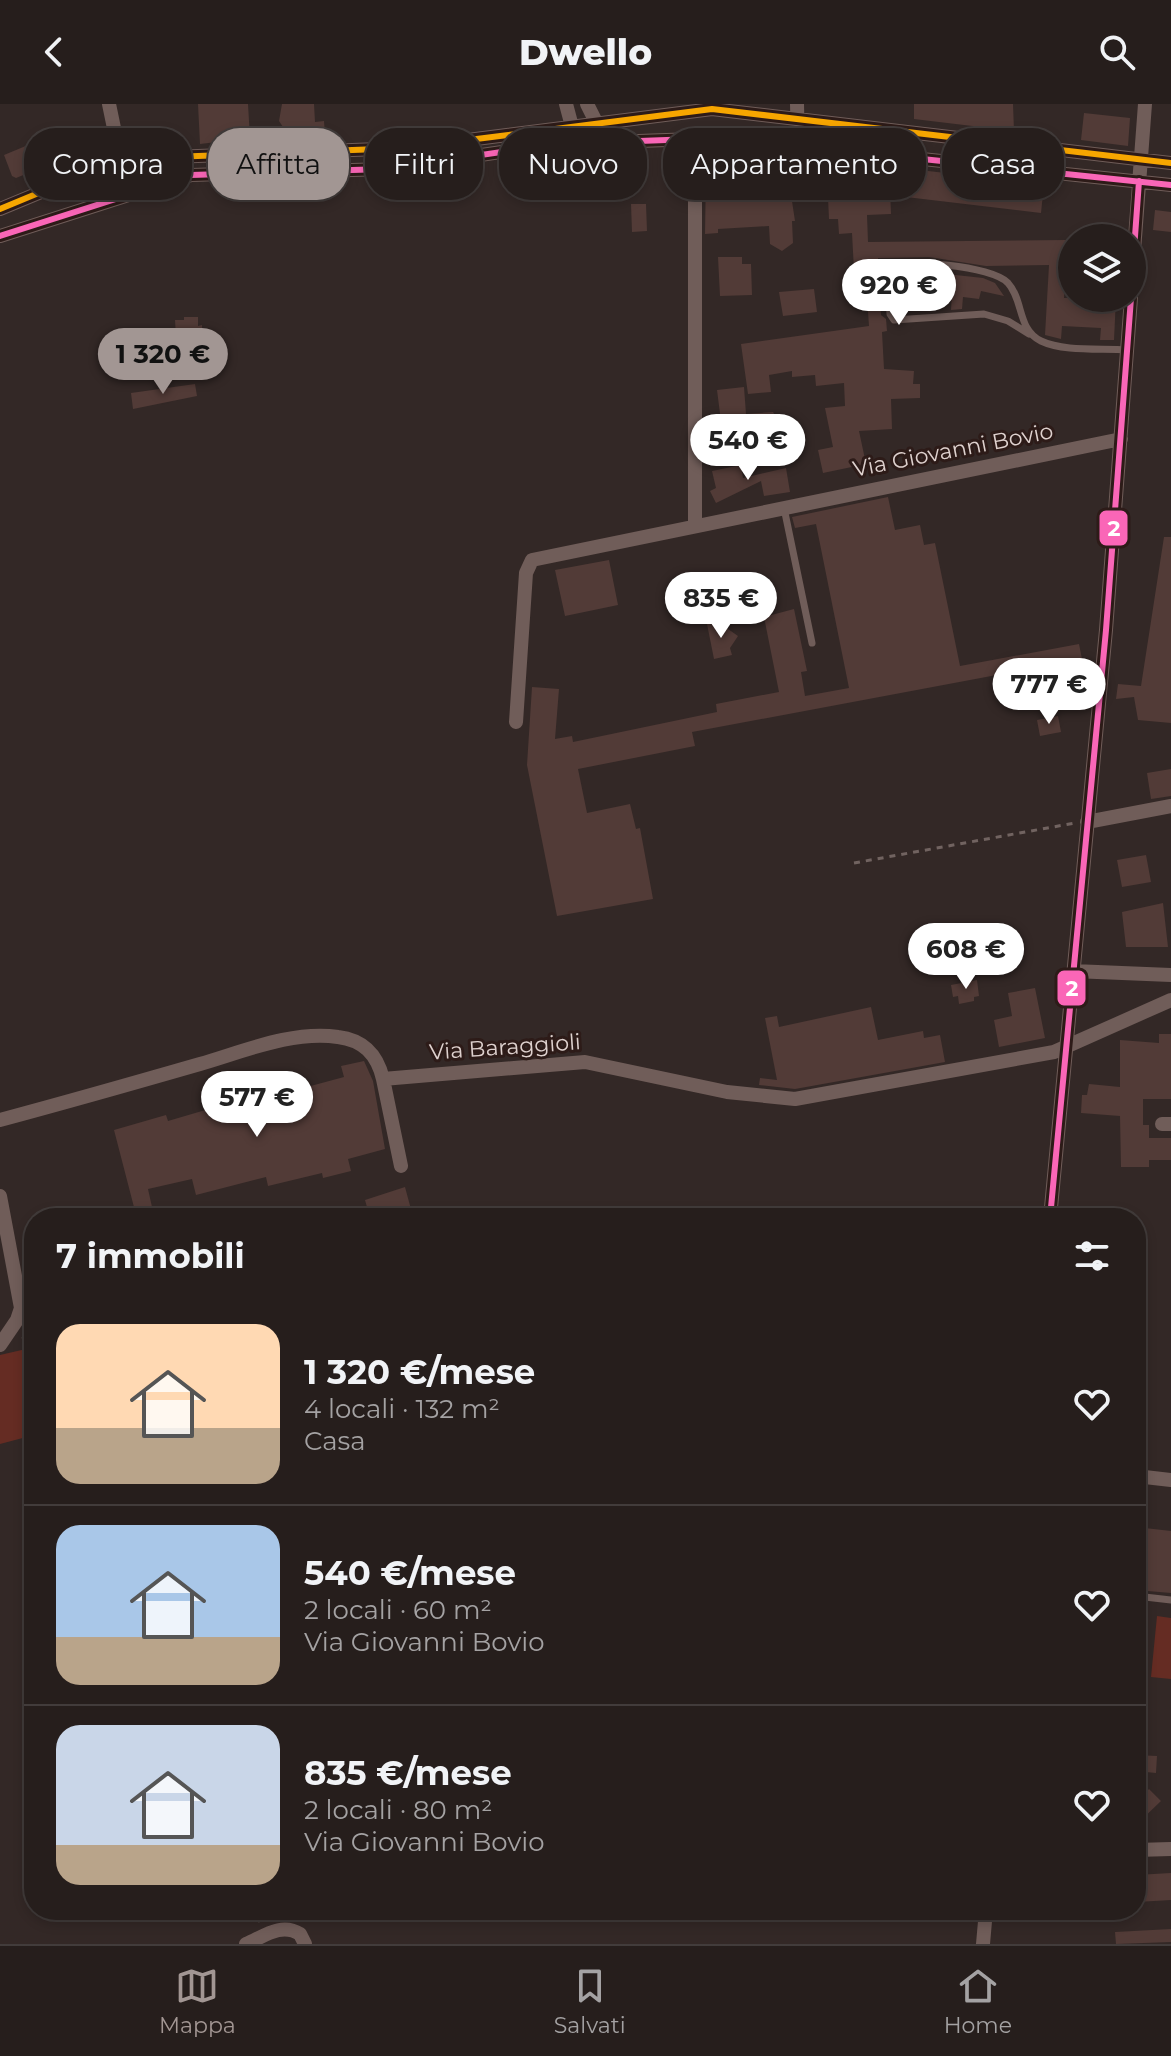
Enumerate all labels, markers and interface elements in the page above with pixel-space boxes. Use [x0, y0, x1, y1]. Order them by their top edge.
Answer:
icon: back [32, 30, 76, 74]
text: Dwello [519, 30, 652, 74]
icon: search [1095, 30, 1139, 74]
chip: Compra [24, 128, 192, 200]
chip: Affitta [208, 128, 349, 200]
chip: Filtri [365, 128, 483, 200]
chip: Nuovo [499, 128, 647, 200]
chip: Appartamento [663, 128, 926, 200]
chip: Casa [942, 128, 1064, 200]
map controls [1058, 224, 1146, 312]
button: layers [1058, 224, 1146, 312]
pin: 920 € [843, 259, 955, 327]
text: 920 € [860, 269, 938, 301]
pin: 1 320 € [89, 328, 237, 396]
text: 1 320 € [116, 338, 210, 370]
pin: 540 € [692, 414, 804, 482]
street label: Via Giovanni Bovio [850, 417, 1056, 483]
text: 540 € [708, 424, 788, 456]
line badge: 2 [1098, 509, 1129, 547]
text: 2 [1108, 515, 1121, 542]
pin: 835 € [665, 572, 777, 640]
text: 835 € [683, 582, 759, 614]
pin: 777 € [993, 658, 1105, 726]
text: 777 € [1011, 668, 1087, 700]
pin: 608 € [910, 923, 1022, 991]
text: 608 € [926, 933, 1006, 965]
line badge: 2 [1056, 969, 1087, 1007]
text: 2 [1066, 975, 1079, 1002]
street label: Via Baraggioli [428, 1028, 582, 1066]
pin: 577 € [201, 1071, 313, 1139]
text: 577 € [219, 1081, 295, 1113]
icon: filters [1070, 1234, 1114, 1278]
text: 7 immobili [56, 1235, 245, 1277]
text: 1 320 €/mese [304, 1351, 535, 1393]
icon: home [120, 1356, 216, 1452]
icon: heart [1070, 1382, 1114, 1426]
text: 4 locali · 132 m² [304, 1393, 500, 1425]
text: Casa [304, 1425, 366, 1457]
text: 540 €/mese [304, 1552, 516, 1594]
icon: home [120, 1557, 216, 1653]
icon: heart [1070, 1583, 1114, 1627]
text: 2 locali · 60 m² [304, 1594, 492, 1626]
text: Via Giovanni Bovio [304, 1626, 545, 1658]
text: 835 €/mese [304, 1752, 512, 1794]
icon: home [120, 1757, 216, 1853]
icon: heart [1070, 1783, 1114, 1827]
text: 2 locali · 80 m² [304, 1794, 492, 1826]
text: Via Giovanni Bovio [304, 1826, 545, 1858]
tab: Mappa [159, 1964, 236, 2039]
tab: Salvati [554, 1964, 626, 2039]
tab: Home [944, 1964, 1012, 2039]

